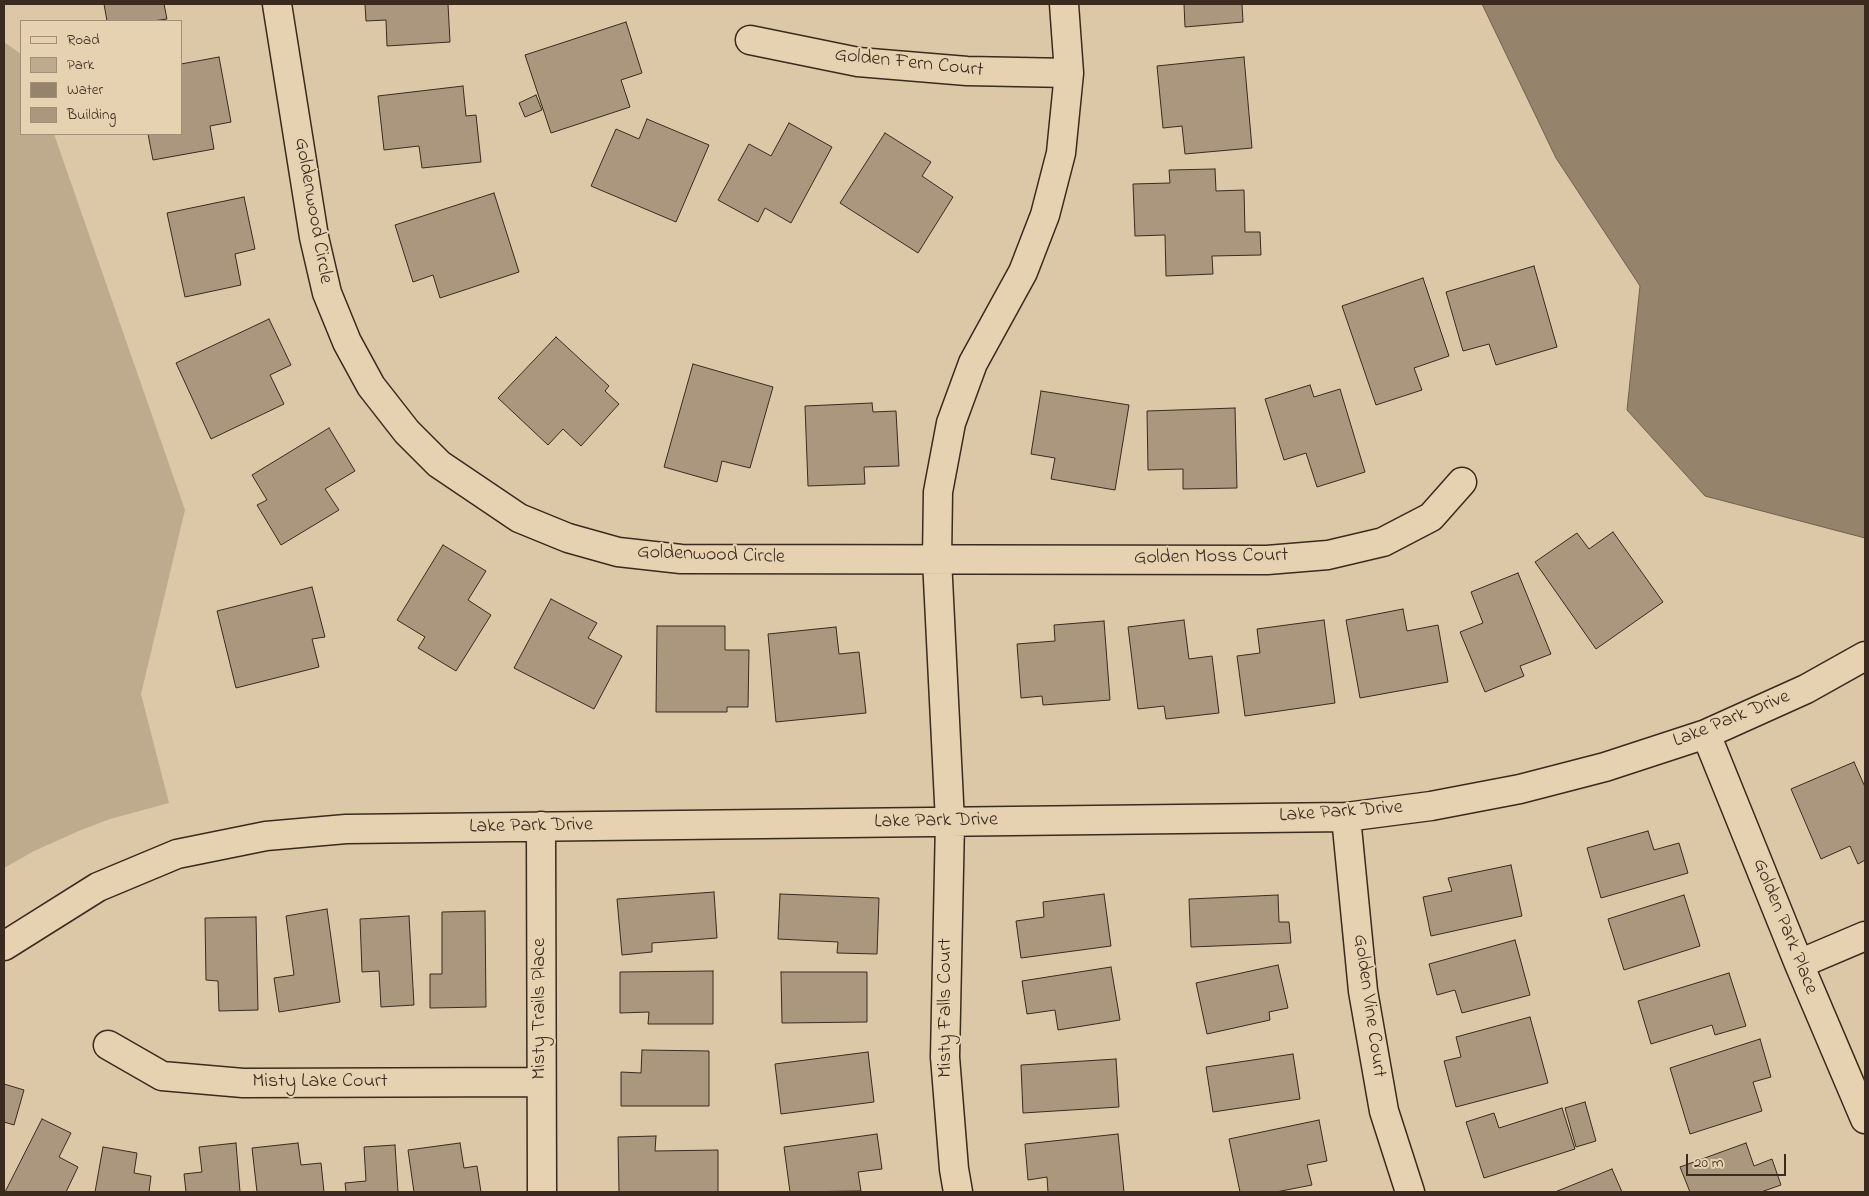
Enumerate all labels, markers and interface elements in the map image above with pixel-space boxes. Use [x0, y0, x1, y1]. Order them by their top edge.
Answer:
legend [20, 20, 182, 135]
text: Road [67, 29, 100, 51]
street label: Golden Fern Court [833, 44, 985, 84]
text: Park [67, 54, 94, 76]
text: Water [67, 79, 103, 101]
text: Building [67, 104, 116, 126]
street label: Goldenwood Circle [287, 136, 337, 286]
street label: Goldenwood Circle [637, 541, 785, 571]
street label: Golden Moss Court [1134, 545, 1288, 571]
street label: Lake Park Drive [1670, 686, 1794, 754]
street label: Lake Park Drive [1278, 797, 1404, 829]
street label: Lake Park Drive [874, 809, 998, 835]
street label: Lake Park Drive [469, 814, 593, 840]
street label: Golden Park Place [1746, 856, 1822, 998]
street label: Golden Vine Court [1346, 933, 1390, 1079]
street label: Misty Trails Place [529, 938, 553, 1080]
street label: Misty Falls Court [935, 938, 959, 1078]
street label: Misty Lake Court [252, 1071, 388, 1095]
scale bar [1689, 1144, 1789, 1176]
text: 20 m [1694, 1152, 1723, 1174]

